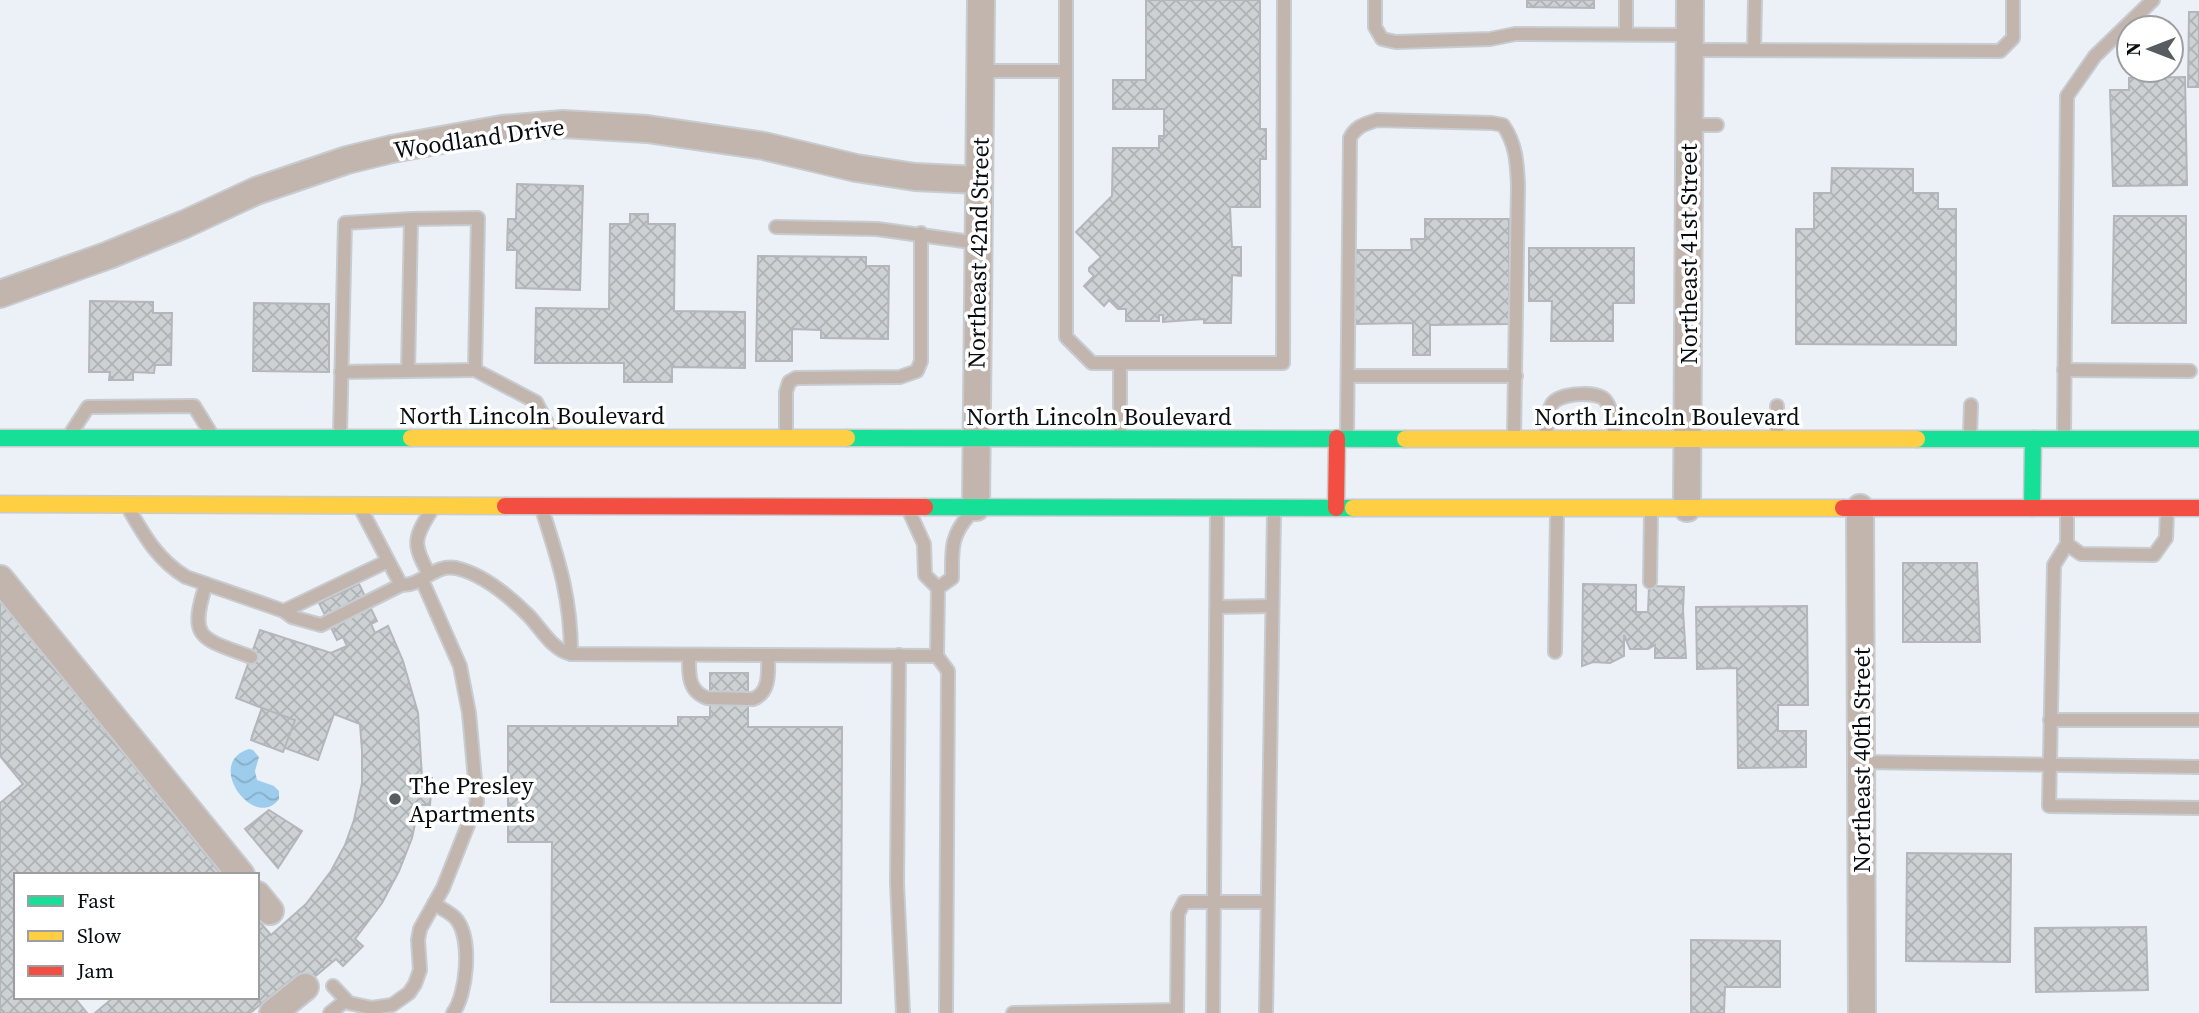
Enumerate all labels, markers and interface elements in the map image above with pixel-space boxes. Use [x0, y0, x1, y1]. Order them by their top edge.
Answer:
north arrow [2115, 14, 2185, 84]
text: N [2120, 42, 2146, 56]
street label: Woodland Drive [392, 110, 566, 166]
street label: Northeast 42nd Street [959, 137, 997, 369]
street label: Northeast 41st Street [1672, 143, 1705, 365]
street label: North Lincoln Boulevard [399, 399, 665, 432]
street label: North Lincoln Boulevard [966, 400, 1232, 433]
street label: North Lincoln Boulevard [1534, 400, 1800, 433]
street label: Northeast 40th Street [1845, 647, 1878, 873]
place label: The Presley Apartments [409, 769, 535, 830]
marker: The Presley Apartments [387, 791, 403, 807]
legend [14, 873, 259, 999]
text: Fast [77, 886, 115, 915]
text: Slow [77, 921, 121, 950]
text: Jam [76, 956, 114, 985]

